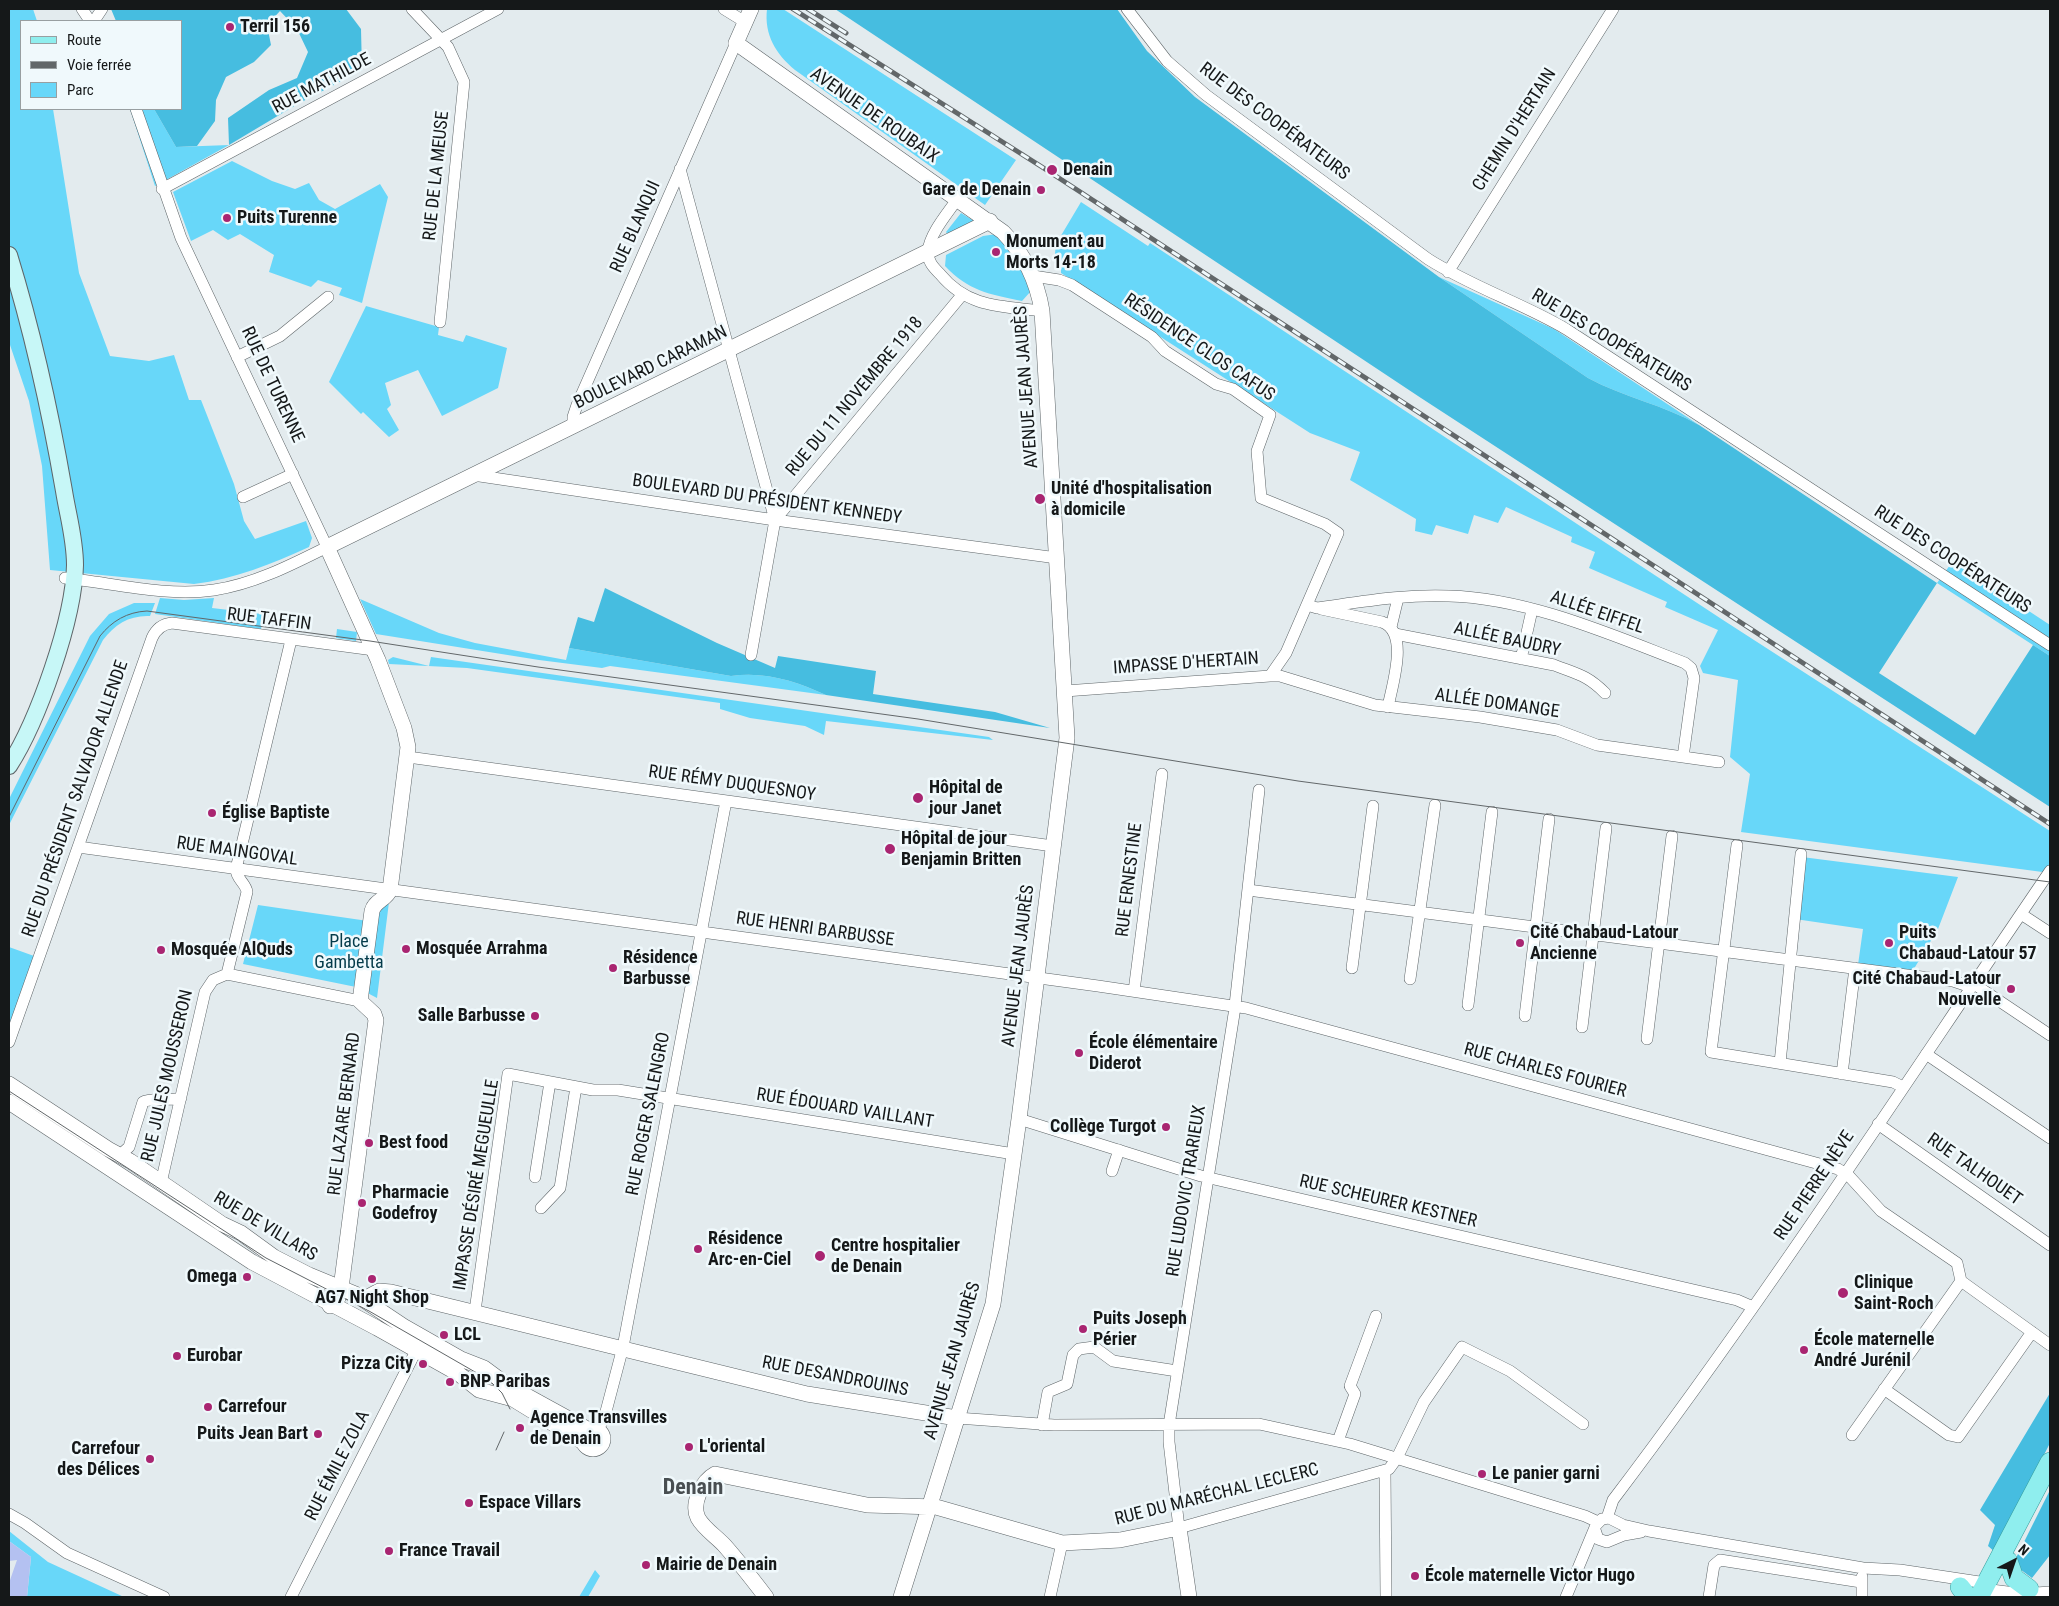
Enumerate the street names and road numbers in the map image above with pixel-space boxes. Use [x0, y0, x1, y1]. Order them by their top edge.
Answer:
street label: RUE MATHILDE [269, 49, 375, 119]
street label: RUE DES COOPÉRATEURS [1195, 59, 1353, 185]
street label: AVENUE DE ROUBAIX [806, 64, 942, 168]
street label: CHEMIN D'HERTAIN [1469, 65, 1561, 195]
street label: RUE DE LA MEUSE [419, 110, 455, 242]
street label: RUE BLANQUI [606, 178, 666, 276]
street label: RUE DES COOPÉRATEURS [1527, 285, 1695, 397]
street label: RÉSIDENCE CLOS CAFUS [1120, 290, 1278, 406]
street label: AVENUE JEAN JAURÈS [1011, 305, 1043, 469]
street label: RUE DU 11 NOVEMBRE 1918 [782, 313, 928, 481]
street label: BOULEVARD CARAMAN [571, 322, 731, 414]
street label: RUE DE TURENNE [236, 324, 308, 446]
street label: BOULEVARD DU PRÉSIDENT KENNEDY [631, 470, 903, 530]
street label: RUE DES COOPÉRATEURS [1870, 501, 2034, 619]
street label: ALLÉE EIFFEL [1547, 587, 1647, 639]
street label: RUE TAFFIN [226, 604, 312, 636]
street label: ALLÉE BAUDRY [1452, 618, 1562, 662]
street label: IMPASSE D'HERTAIN [1112, 648, 1260, 680]
street label: RUE DU PRÉSIDENT SALVADOR ALLENDE [18, 658, 134, 940]
street label: ALLÉE DOMANGE [1433, 685, 1561, 723]
street label: RUE RÉMY DUQUESNOY [647, 762, 817, 806]
street label: RUE ERNESTINE [1112, 822, 1148, 938]
street label: RUE MAINGOVAL [175, 833, 299, 871]
street label: AVENUE JEAN JAURÈS [998, 884, 1040, 1048]
street label: RUE HENRI BARBUSSE [735, 908, 895, 952]
street label: RUE JULES MOUSSERON [138, 988, 198, 1164]
street label: RUE LAZARE BERNARD [324, 1031, 366, 1197]
street label: RUE ROGER SALENGRO [623, 1031, 675, 1197]
street label: RUE CHARLES FOURIER [1461, 1039, 1629, 1103]
street label: IMPASSE DÉSIRÉ MEGUEULLE [450, 1078, 504, 1292]
street label: RUE ÉDOUARD VAILLANT [755, 1084, 935, 1134]
street label: RUE LUDOVIC TRARIEUX [1163, 1104, 1211, 1278]
street label: RUE PIERRE NÈVE [1770, 1127, 1860, 1245]
street label: RUE TALHOUET [1922, 1129, 2026, 1211]
street label: RUE SCHEURER KESTNER [1297, 1171, 1479, 1233]
street label: RUE DE VILLARS [209, 1188, 321, 1266]
street label: AVENUE JEAN JAURÈS [920, 1280, 986, 1442]
street label: RUE DESANDROUINS [760, 1352, 910, 1402]
street label: RUE ÉMILE ZOLA [301, 1407, 375, 1525]
street label: RUE DU MARÉCHAL LECLERC [1113, 1459, 1321, 1531]

